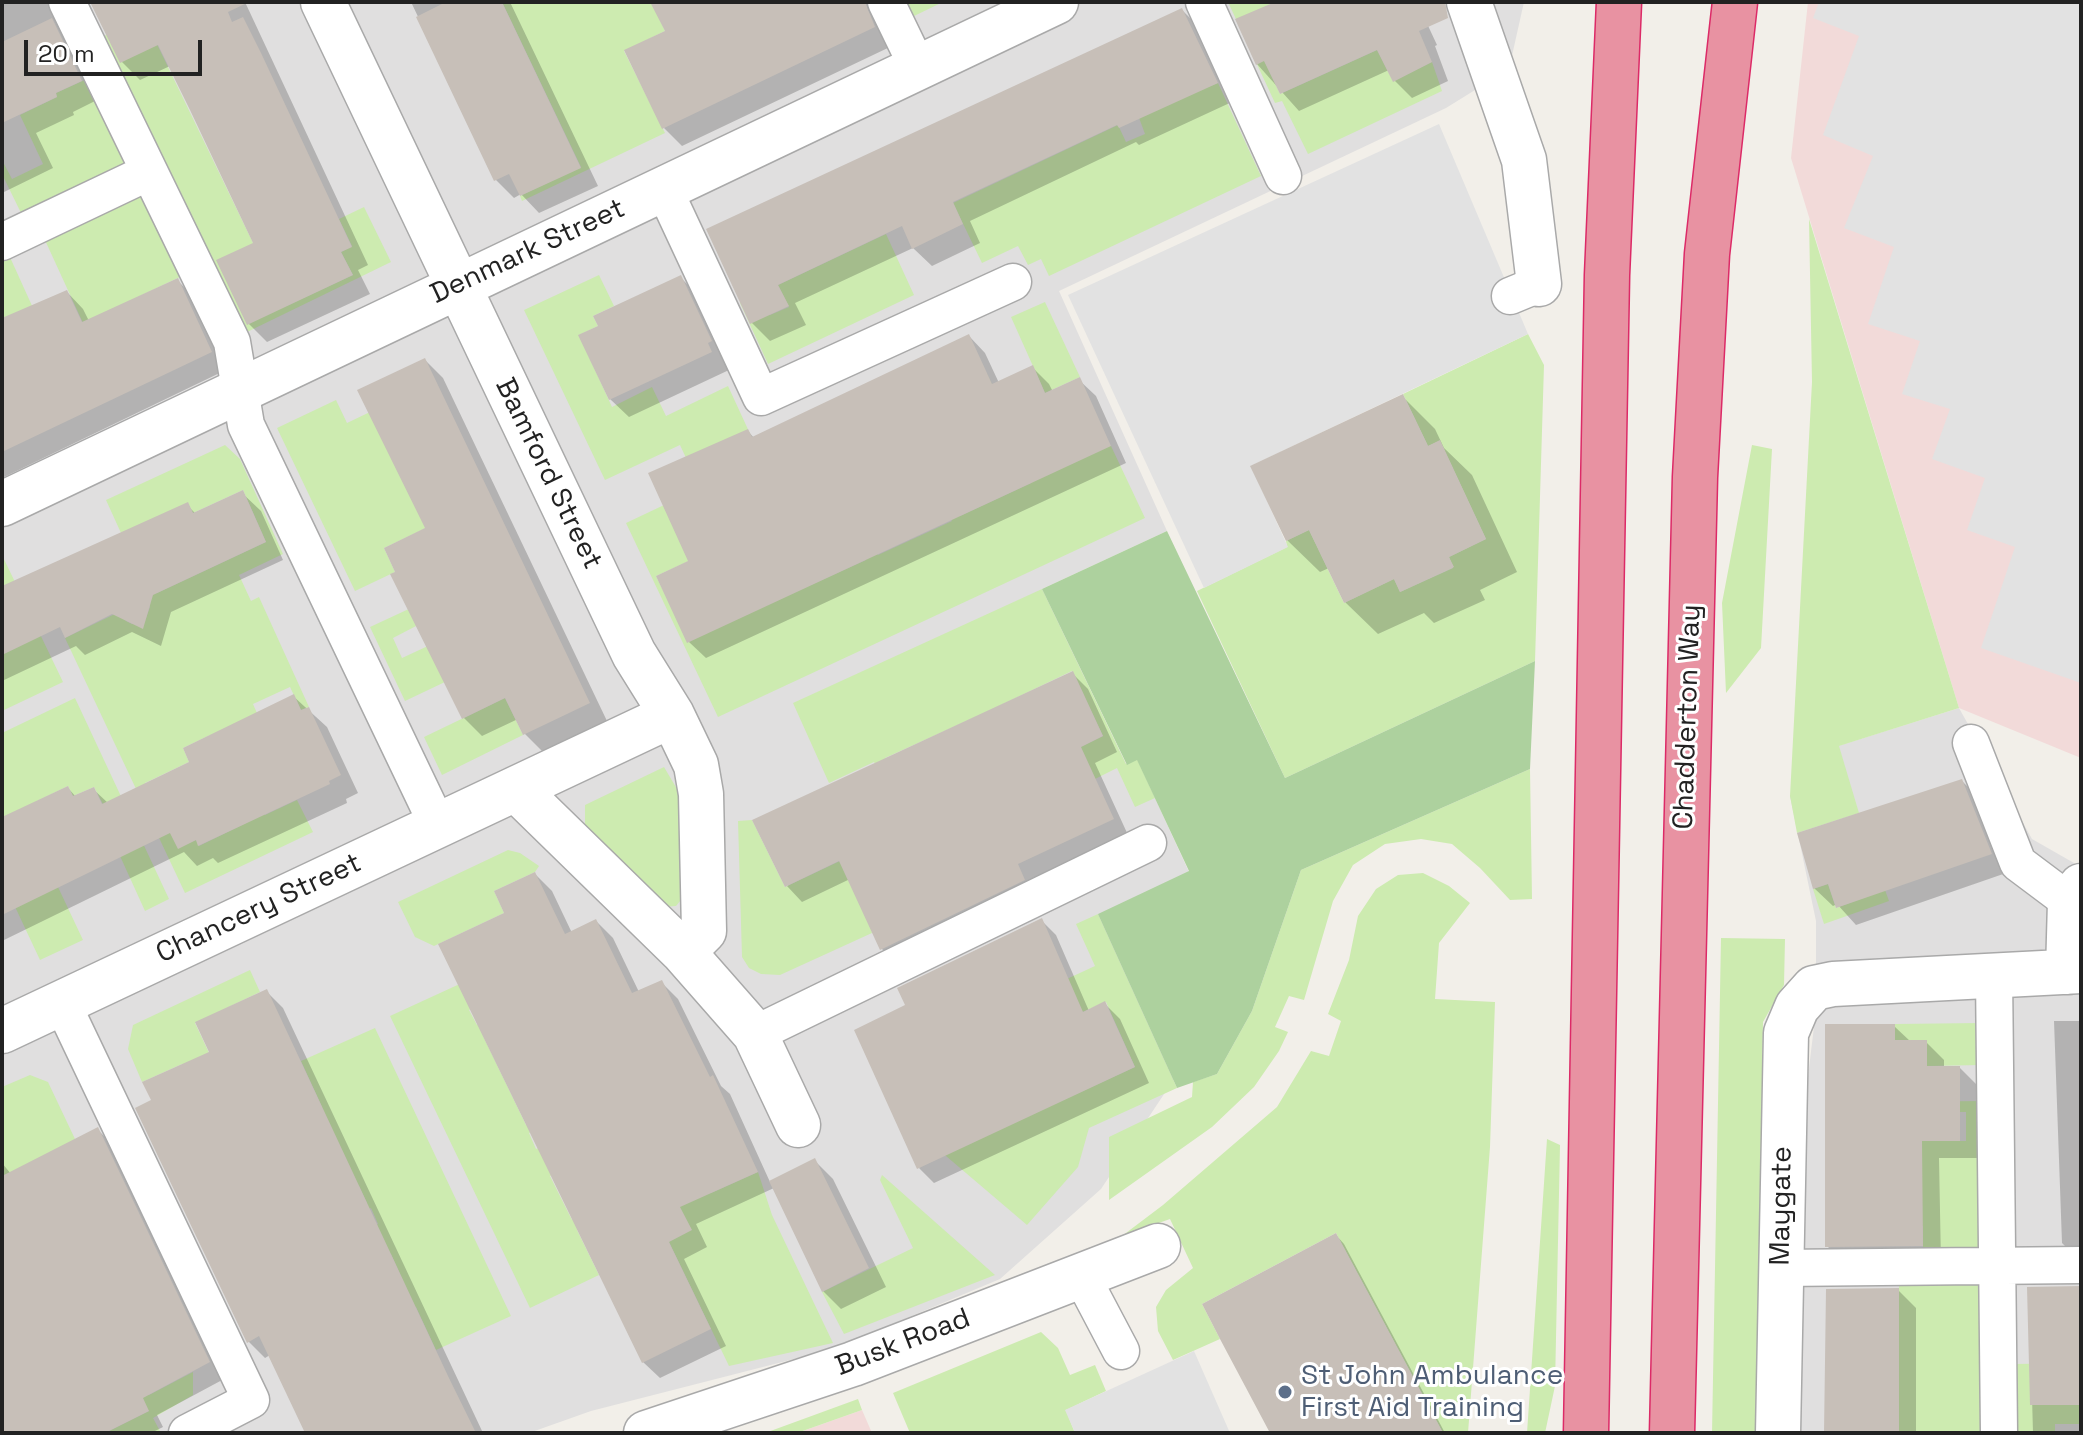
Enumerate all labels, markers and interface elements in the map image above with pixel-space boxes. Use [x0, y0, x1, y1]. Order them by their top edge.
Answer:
scale bar [28, 24, 206, 74]
text: 20 m [38, 38, 95, 69]
street label: Denmark Street [425, 192, 631, 312]
street label: Bamford Street [487, 373, 609, 575]
street label: Chadderton Way [1667, 604, 1709, 830]
street label: Chancery Street [151, 847, 367, 971]
street label: Maygate [1764, 1146, 1800, 1266]
street label: Busk Road [831, 1302, 975, 1384]
place label: St John Ambulance First Aid Training [1301, 1359, 1563, 1425]
marker: St John Ambulance First Aid Training [1276, 1383, 1294, 1401]

